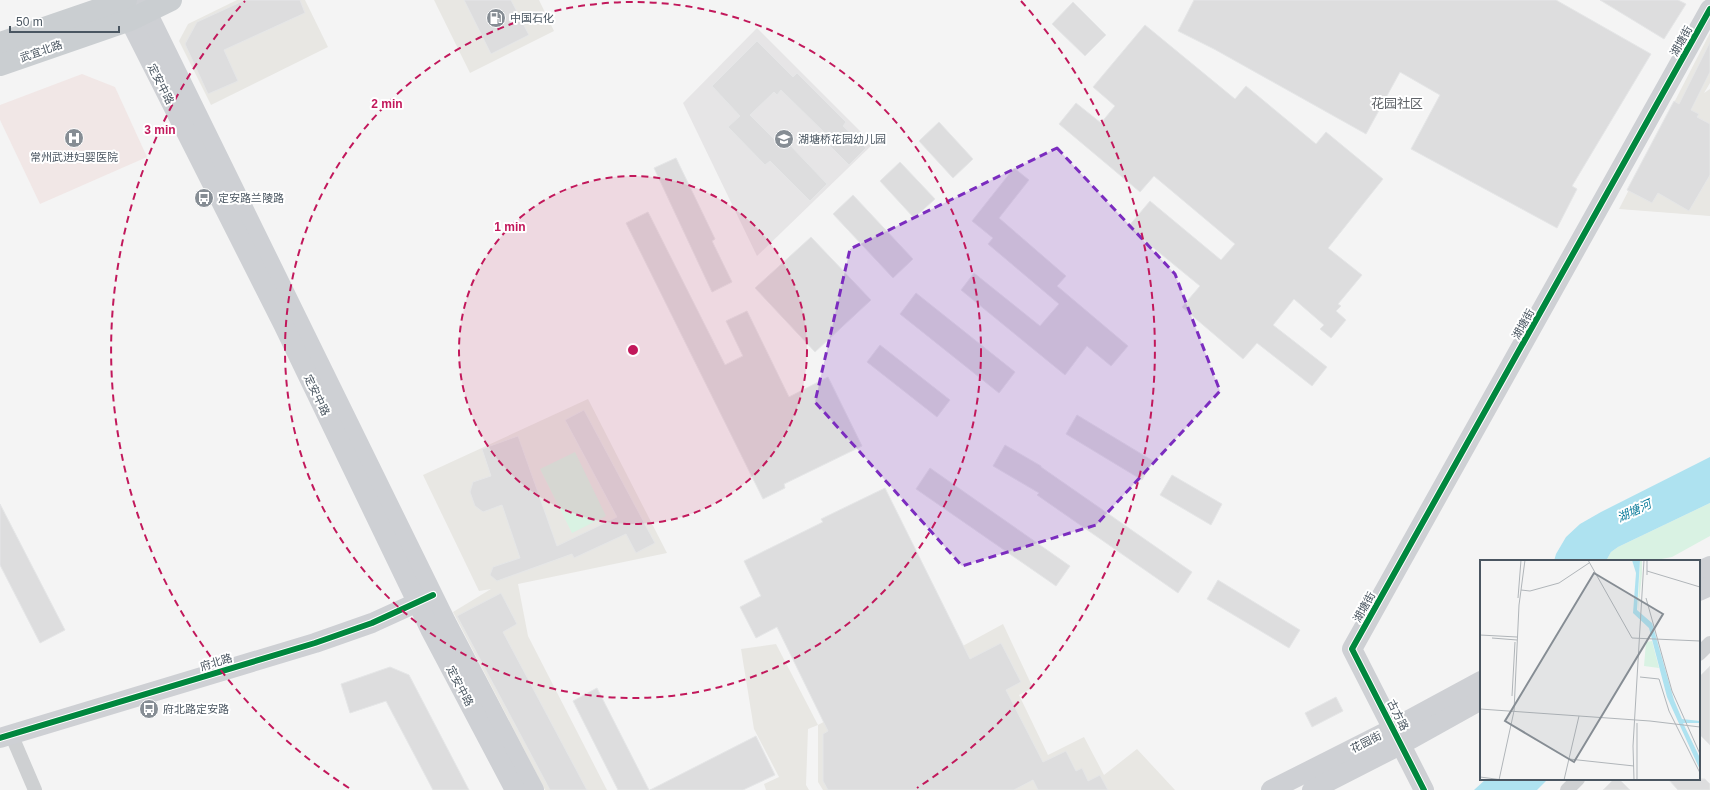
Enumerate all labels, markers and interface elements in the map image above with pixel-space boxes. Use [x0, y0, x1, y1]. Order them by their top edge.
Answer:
fuel station icon: 中国石化 [485, 7, 507, 29]
scale bar [10, 8, 119, 34]
place label: 中国石化 [510, 12, 554, 24]
text: 50 m [16, 15, 43, 29]
street label: 湖塘街 [1668, 24, 1694, 58]
street label: 武宜北路 [18, 38, 64, 64]
street label: 定安中路 [146, 62, 176, 106]
district label: 花园社区 [1371, 96, 1423, 111]
text: 2 min [371, 97, 403, 111]
text: 3 min [144, 123, 176, 137]
hospital icon: 常州武进妇婴医院 [63, 127, 85, 149]
school or university icon: 湖塘桥花园幼儿园 [773, 128, 795, 150]
place label: 湖塘桥花园幼儿园 [798, 133, 886, 145]
place label: 常州武进妇婴医院 [30, 151, 118, 163]
bus stop icon: 定安路兰陵路 [193, 187, 215, 209]
place label: 定安路兰陵路 [218, 192, 284, 204]
text: 1 min [494, 220, 526, 234]
street label: 湖塘街 [1510, 307, 1536, 341]
centre of rings [626, 343, 640, 357]
street label: 定安中路 [302, 373, 332, 417]
water label: 湖塘河 [1615, 496, 1655, 525]
inset map [1480, 560, 1700, 780]
street label: 湖塘街 [1351, 590, 1377, 624]
street label: 府北路 [198, 651, 234, 673]
street label: 定安中路 [444, 664, 476, 708]
bus stop icon: 府北路定安路 [138, 698, 160, 720]
street label: 古方路 [1385, 698, 1411, 732]
place label: 府北路定安路 [163, 703, 229, 715]
street label: 花园街 [1349, 729, 1383, 755]

